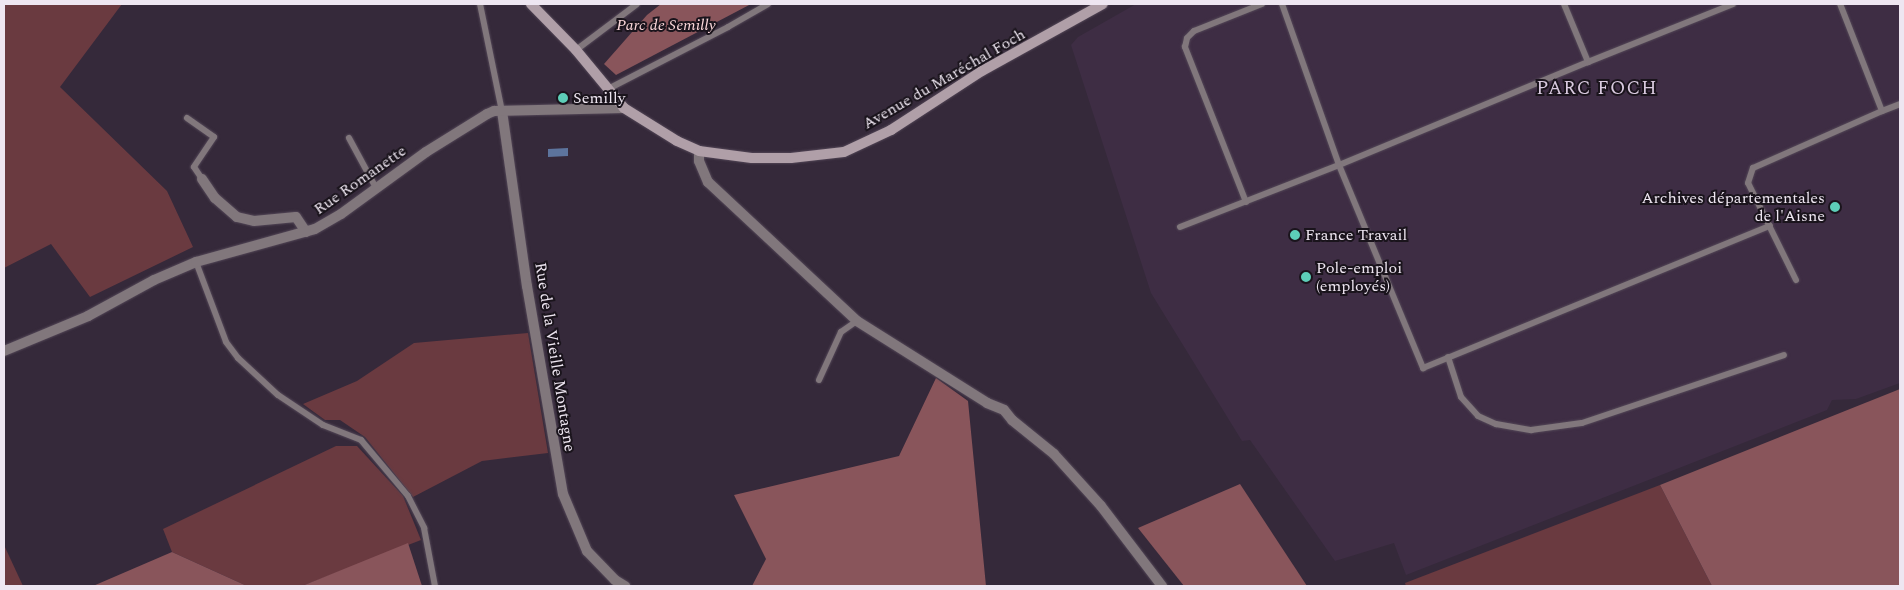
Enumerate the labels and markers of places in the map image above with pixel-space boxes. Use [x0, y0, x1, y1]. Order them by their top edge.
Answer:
place label: Semilly [573, 88, 625, 108]
marker: Semilly [557, 92, 569, 104]
place label: Archives départementales de l'Aisne [1641, 188, 1825, 226]
marker: Archives départementales de l'Aisne [1829, 201, 1841, 213]
place label: France Travail [1305, 225, 1407, 245]
marker: France Travail [1289, 229, 1301, 241]
place label: Pole-emploi (employés) [1316, 258, 1402, 296]
marker: Pole-emploi (employés) [1300, 271, 1312, 283]

